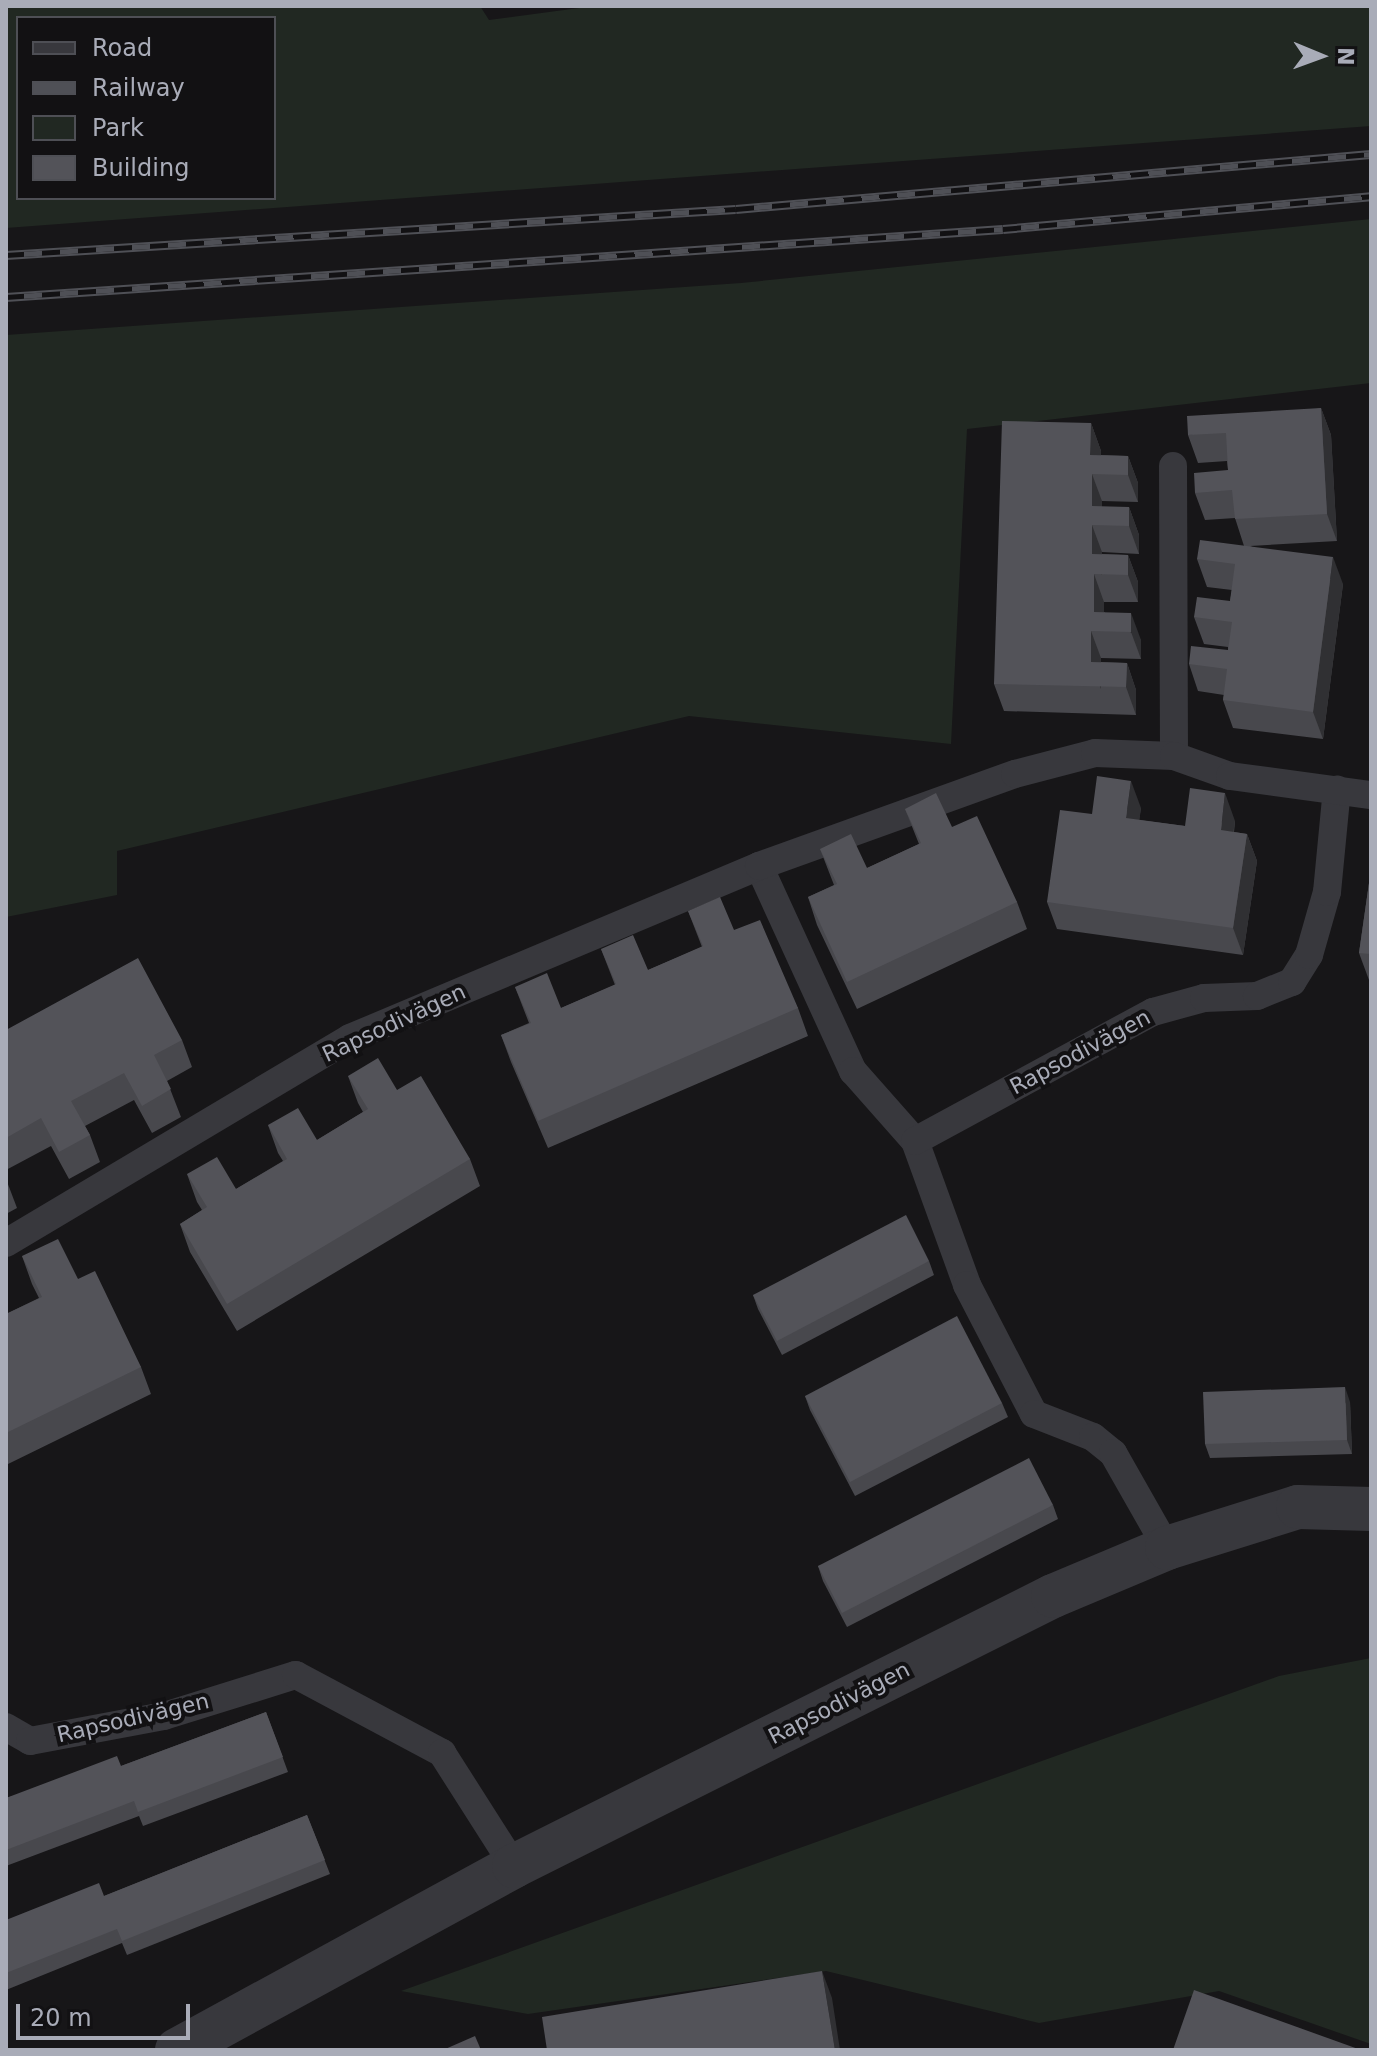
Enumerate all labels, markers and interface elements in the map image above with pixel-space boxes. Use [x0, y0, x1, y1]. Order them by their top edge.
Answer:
legend [16, 16, 276, 200]
north arrow [1281, 16, 1361, 96]
text: Road [92, 34, 152, 62]
text: N [1333, 47, 1358, 66]
text: Railway [92, 74, 185, 102]
text: Park [92, 114, 144, 142]
text: Building [92, 154, 189, 182]
street label: Rapsodivägen [318, 978, 470, 1068]
street label: Rapsodivägen [1005, 1004, 1155, 1100]
street label: Rapsodivägen [764, 1656, 914, 1750]
street label: Rapsodivägen [54, 1688, 212, 1748]
scale bar [20, 1988, 194, 2038]
text: 20 m [30, 2004, 92, 2032]

